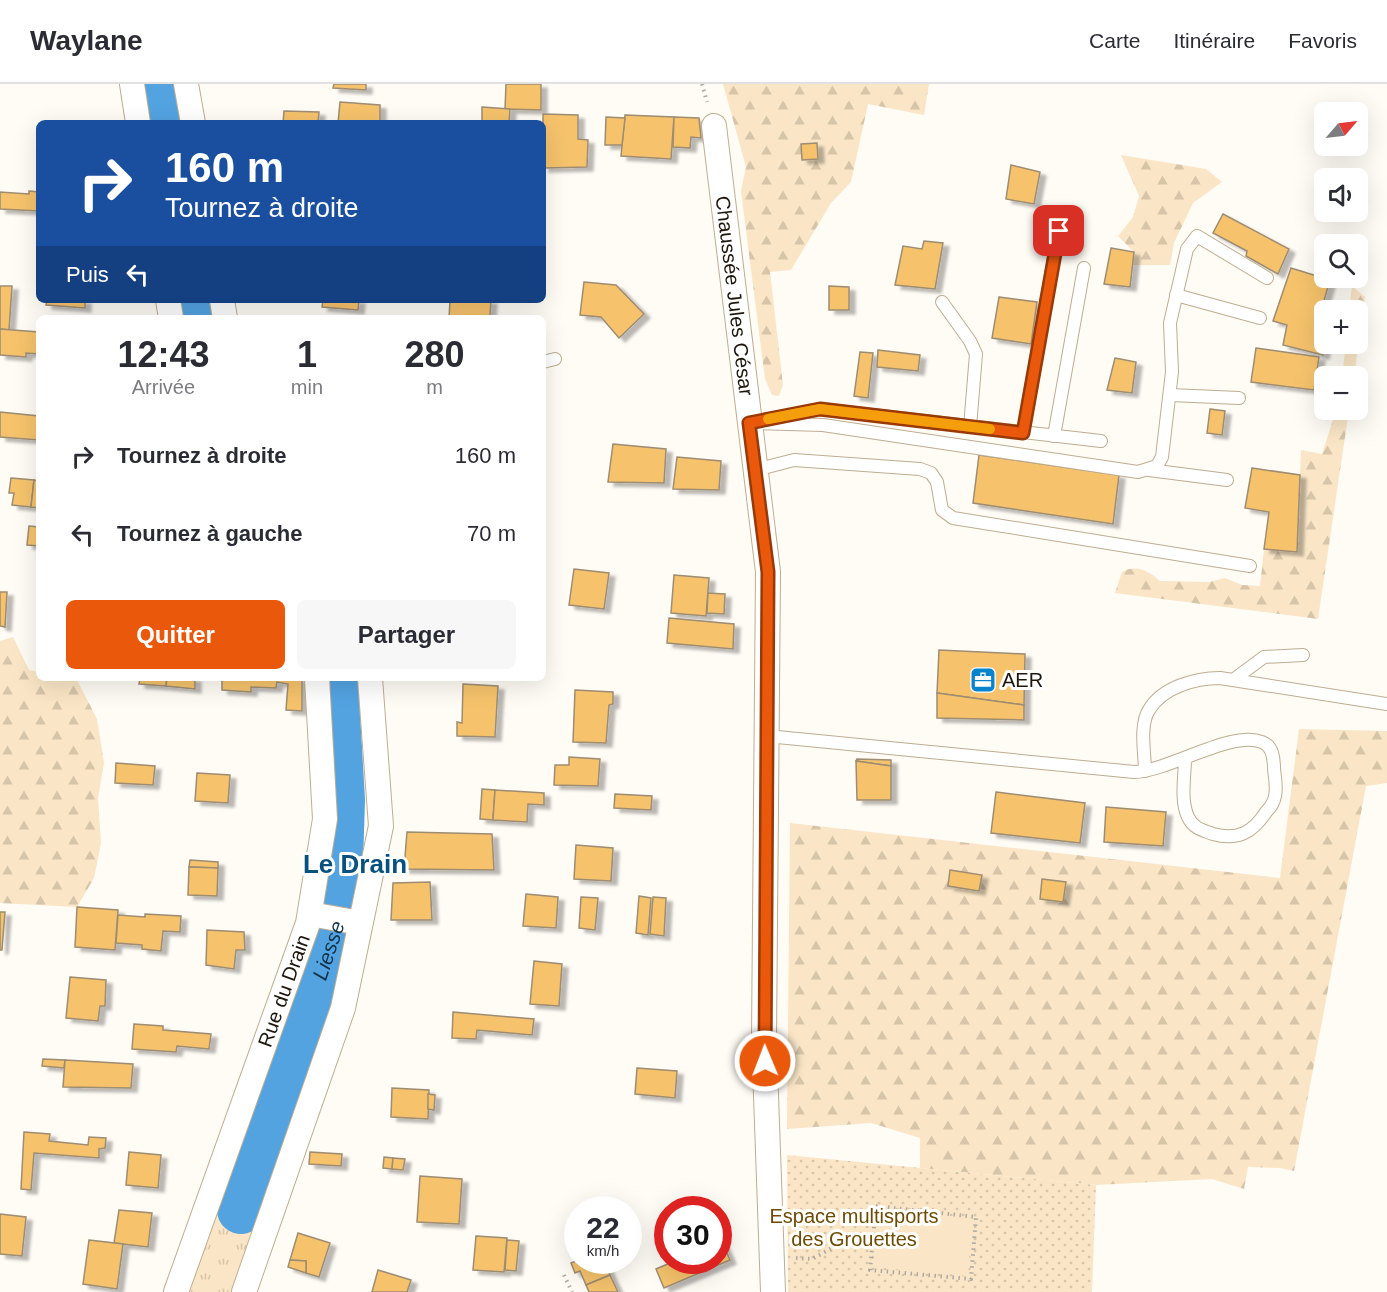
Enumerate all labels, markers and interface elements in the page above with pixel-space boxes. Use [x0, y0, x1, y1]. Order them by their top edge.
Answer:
text: Waylane [30, 25, 143, 56]
text: Carte [1089, 29, 1140, 52]
text: Itinéraire [1173, 29, 1255, 52]
text: Favoris [1288, 29, 1357, 52]
north arrow [1314, 102, 1368, 156]
map controls [1314, 102, 1368, 420]
icon: right [66, 144, 144, 222]
text: 160 m [165, 144, 284, 191]
button: sound [1314, 168, 1368, 222]
text: Tournez à droite [165, 193, 359, 223]
street label: Chaussée Jules César [712, 195, 758, 397]
pin [1033, 205, 1084, 256]
icon: arrive [1042, 214, 1075, 247]
button: search [1314, 234, 1368, 288]
icon: left [121, 258, 154, 291]
text: Puis [66, 262, 109, 287]
button: + [1314, 300, 1368, 354]
text: 12:43 [117, 334, 209, 375]
text: 1 [297, 334, 317, 375]
text: 280 [404, 334, 465, 375]
button: − [1314, 366, 1368, 420]
text: Arrivée [132, 376, 195, 398]
text: min [291, 376, 323, 398]
text: m [426, 376, 443, 398]
icon: right [66, 440, 99, 473]
text: Tournez à droite [117, 443, 287, 468]
text: 160 m [455, 443, 516, 468]
icon: left [66, 518, 99, 551]
text: Tournez à gauche [117, 521, 302, 546]
text: 70 m [467, 521, 516, 546]
button: Quitter [66, 600, 285, 669]
button: Partager [297, 600, 516, 669]
office icon: AER [968, 665, 998, 695]
place label: AER [1002, 669, 1043, 691]
district label: Le Drain [303, 849, 407, 879]
water label: Liesse [308, 918, 349, 983]
street label: Rue du Drain [254, 931, 314, 1050]
position arrow [733, 1029, 797, 1093]
speed limit sign: 30 [654, 1196, 732, 1274]
park label: Espace multisports des Grouettes [770, 1205, 938, 1250]
text: 22 [586, 1211, 620, 1244]
text: km/h [587, 1242, 619, 1259]

